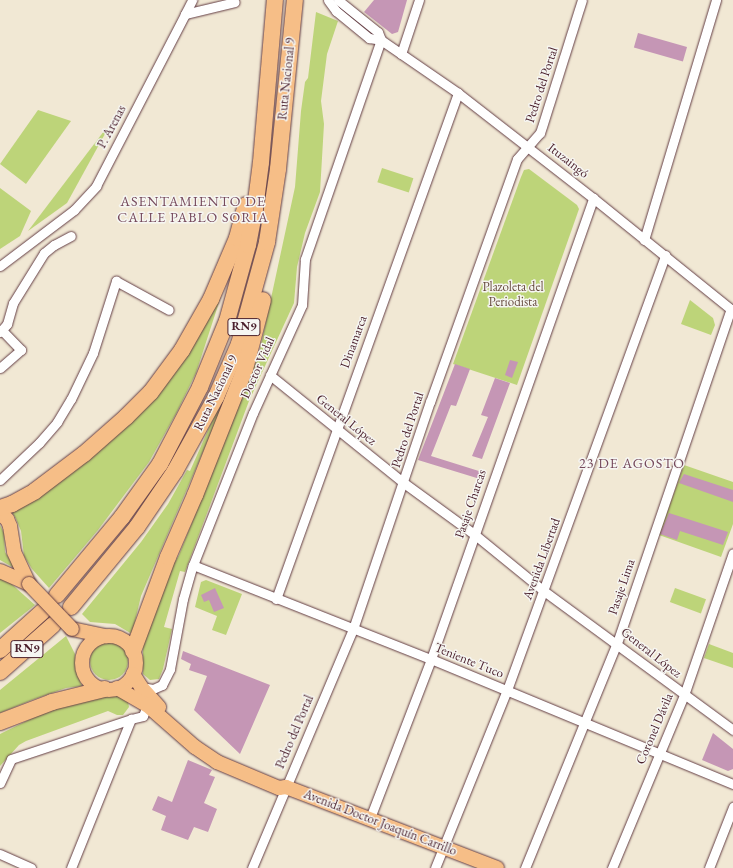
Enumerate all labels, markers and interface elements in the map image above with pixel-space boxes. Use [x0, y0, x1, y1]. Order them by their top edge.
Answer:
street label: Ruta Nacional 9 [275, 37, 299, 121]
street label: Pedro del Portal [522, 45, 562, 125]
street label: P. Arenas [94, 103, 130, 151]
street label: Ituzaingó [544, 140, 592, 182]
district label: ASENTAMIENTO DE CALLE PABLO SORIA [117, 193, 269, 226]
park label: Plazoleta del Periodista [482, 280, 544, 311]
street label: Dinamarca [337, 314, 371, 370]
road number: RN9 [227, 317, 261, 337]
street label: Doctor Vidal [238, 335, 278, 401]
street label: Ruta Nacional 9 [191, 353, 241, 433]
street label: Pedro del Portal [388, 390, 428, 470]
street label: General López [313, 391, 379, 449]
district label: 23 DE AGOSTO [579, 455, 685, 471]
street label: Pasaje Charcas [452, 468, 490, 540]
street label: Avenida Libertad [520, 516, 564, 602]
street label: Pasaje Lima [605, 557, 639, 617]
street label: General López [618, 625, 684, 681]
road number: RN9 [10, 639, 44, 659]
street label: Teniente Tuco [432, 640, 506, 682]
street label: Coronel Dávila [633, 691, 677, 767]
street label: Pedro del Portal [272, 693, 318, 771]
street label: Avenida Doctor Joaquín Carrillo [301, 787, 459, 859]

